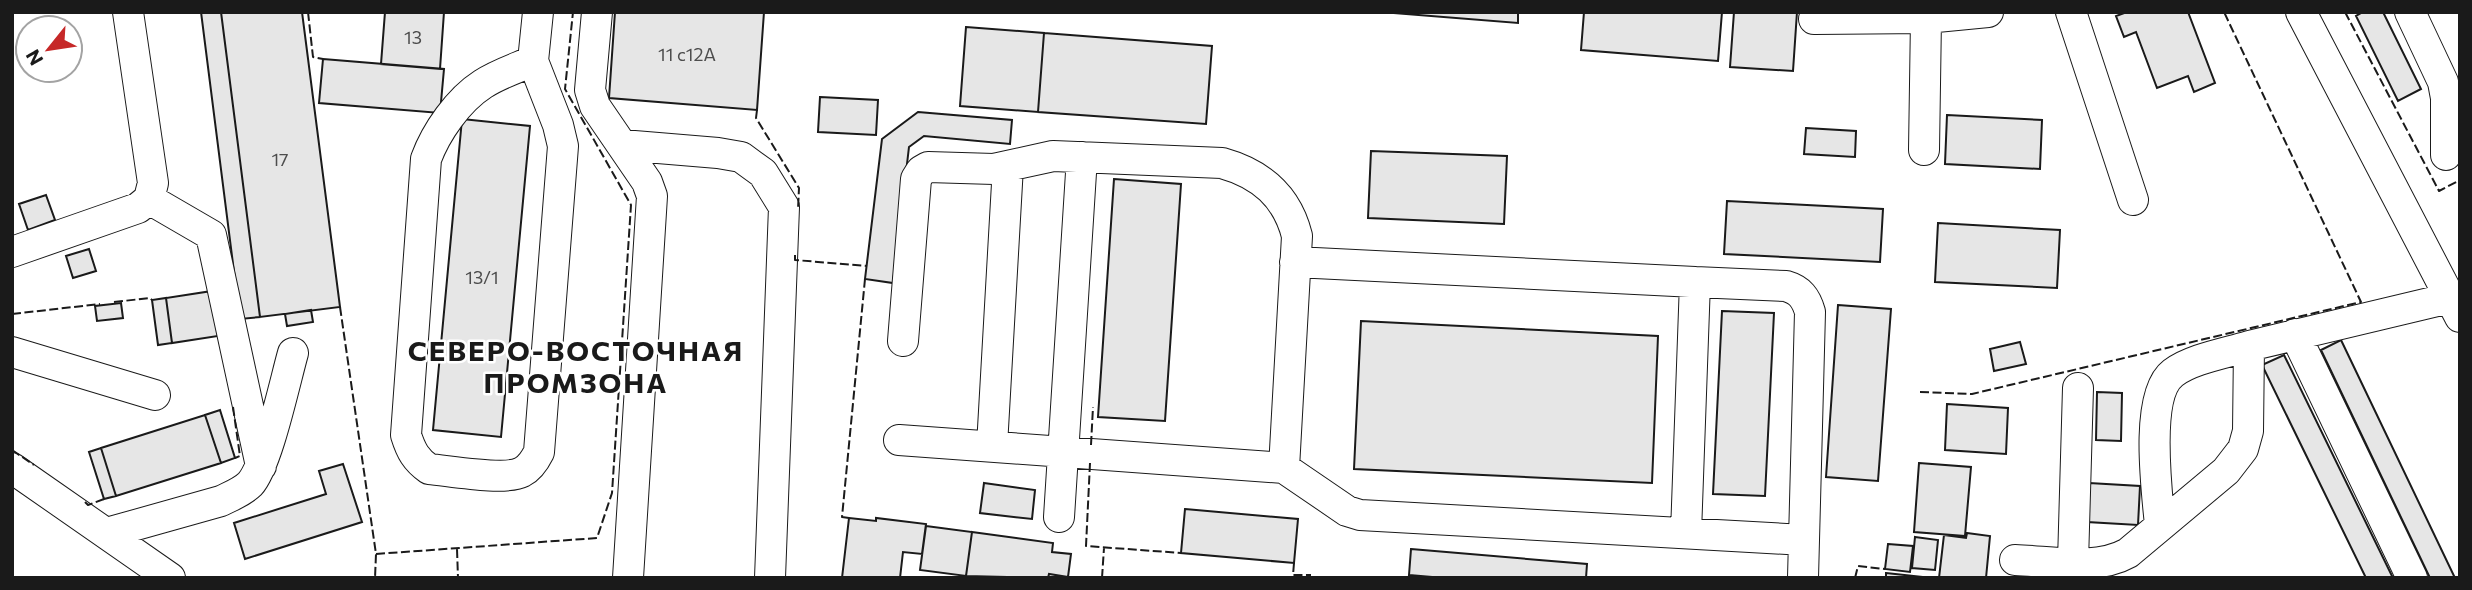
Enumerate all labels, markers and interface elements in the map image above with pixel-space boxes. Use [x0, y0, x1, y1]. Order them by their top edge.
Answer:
north arrow [14, 14, 84, 84]
house number: 13 [404, 26, 422, 48]
house number: 11 с12А [658, 43, 716, 65]
text: N [20, 46, 47, 70]
house number: 17 [271, 148, 289, 170]
house number: 13/1 [465, 266, 499, 288]
district label: СЕВЕРО-ВОСТОЧНАЯ ПРОМЗОНА [408, 333, 744, 399]

